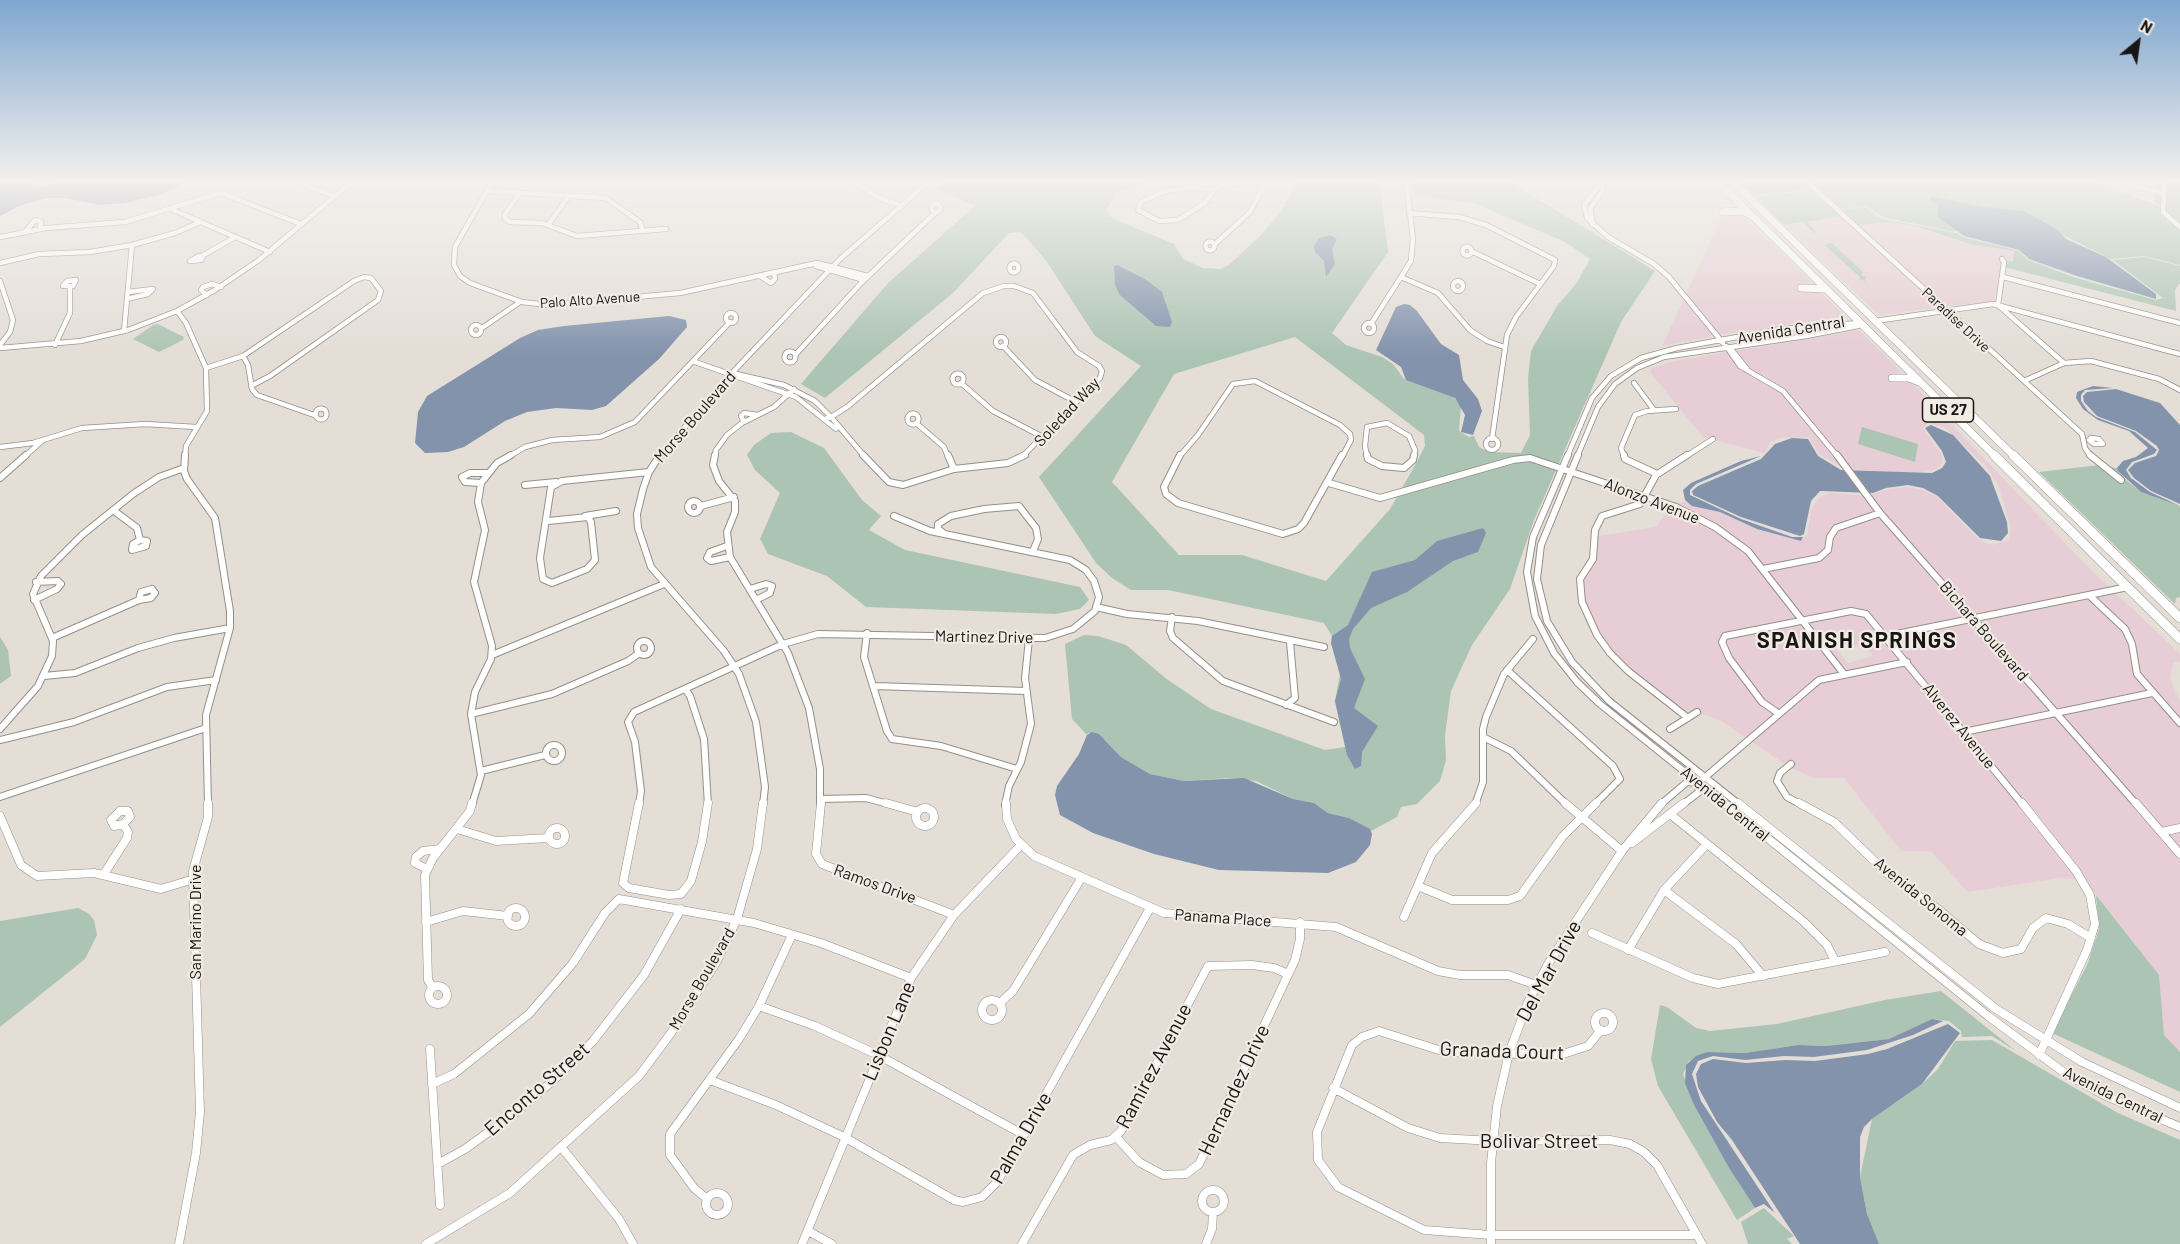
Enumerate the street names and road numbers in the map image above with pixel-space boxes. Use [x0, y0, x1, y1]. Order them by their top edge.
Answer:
street label: Paradise Drive [1918, 284, 1994, 356]
street label: Palo Alto Avenue [539, 288, 641, 312]
street label: Avenida Central [1736, 312, 1846, 348]
street label: Morse Boulevard [650, 367, 740, 467]
street label: Soledad Way [1030, 373, 1104, 451]
road number: US 27 [1922, 398, 1974, 422]
street label: Alonzo Avenue [1602, 474, 1702, 528]
street label: Bichara Boulevard [1935, 577, 2033, 685]
street label: Martinez Drive [935, 627, 1033, 647]
street label: Alverez Avenue [1919, 679, 1999, 773]
street label: Avenida Central [1677, 762, 1773, 846]
street label: Avenida Sonoma [1870, 853, 1972, 941]
street label: Ramos Drive [831, 860, 919, 908]
street label: San Marino Drive [186, 865, 206, 979]
street label: Panama Place [1174, 905, 1272, 931]
street label: Del Mar Drive [1511, 916, 1587, 1026]
street label: Morse Boulevard [665, 925, 739, 1033]
street label: Lisbon Lane [857, 978, 921, 1084]
street label: Ramirez Avenue [1111, 999, 1197, 1133]
street label: Hernandez Drive [1193, 1021, 1275, 1159]
street label: Enconto Street [480, 1037, 594, 1141]
street label: Granada Court [1439, 1037, 1565, 1065]
street label: Avenida Central [2060, 1063, 2166, 1127]
street label: Palma Drive [985, 1088, 1057, 1188]
street label: Bolivar Street [1480, 1129, 1598, 1153]

